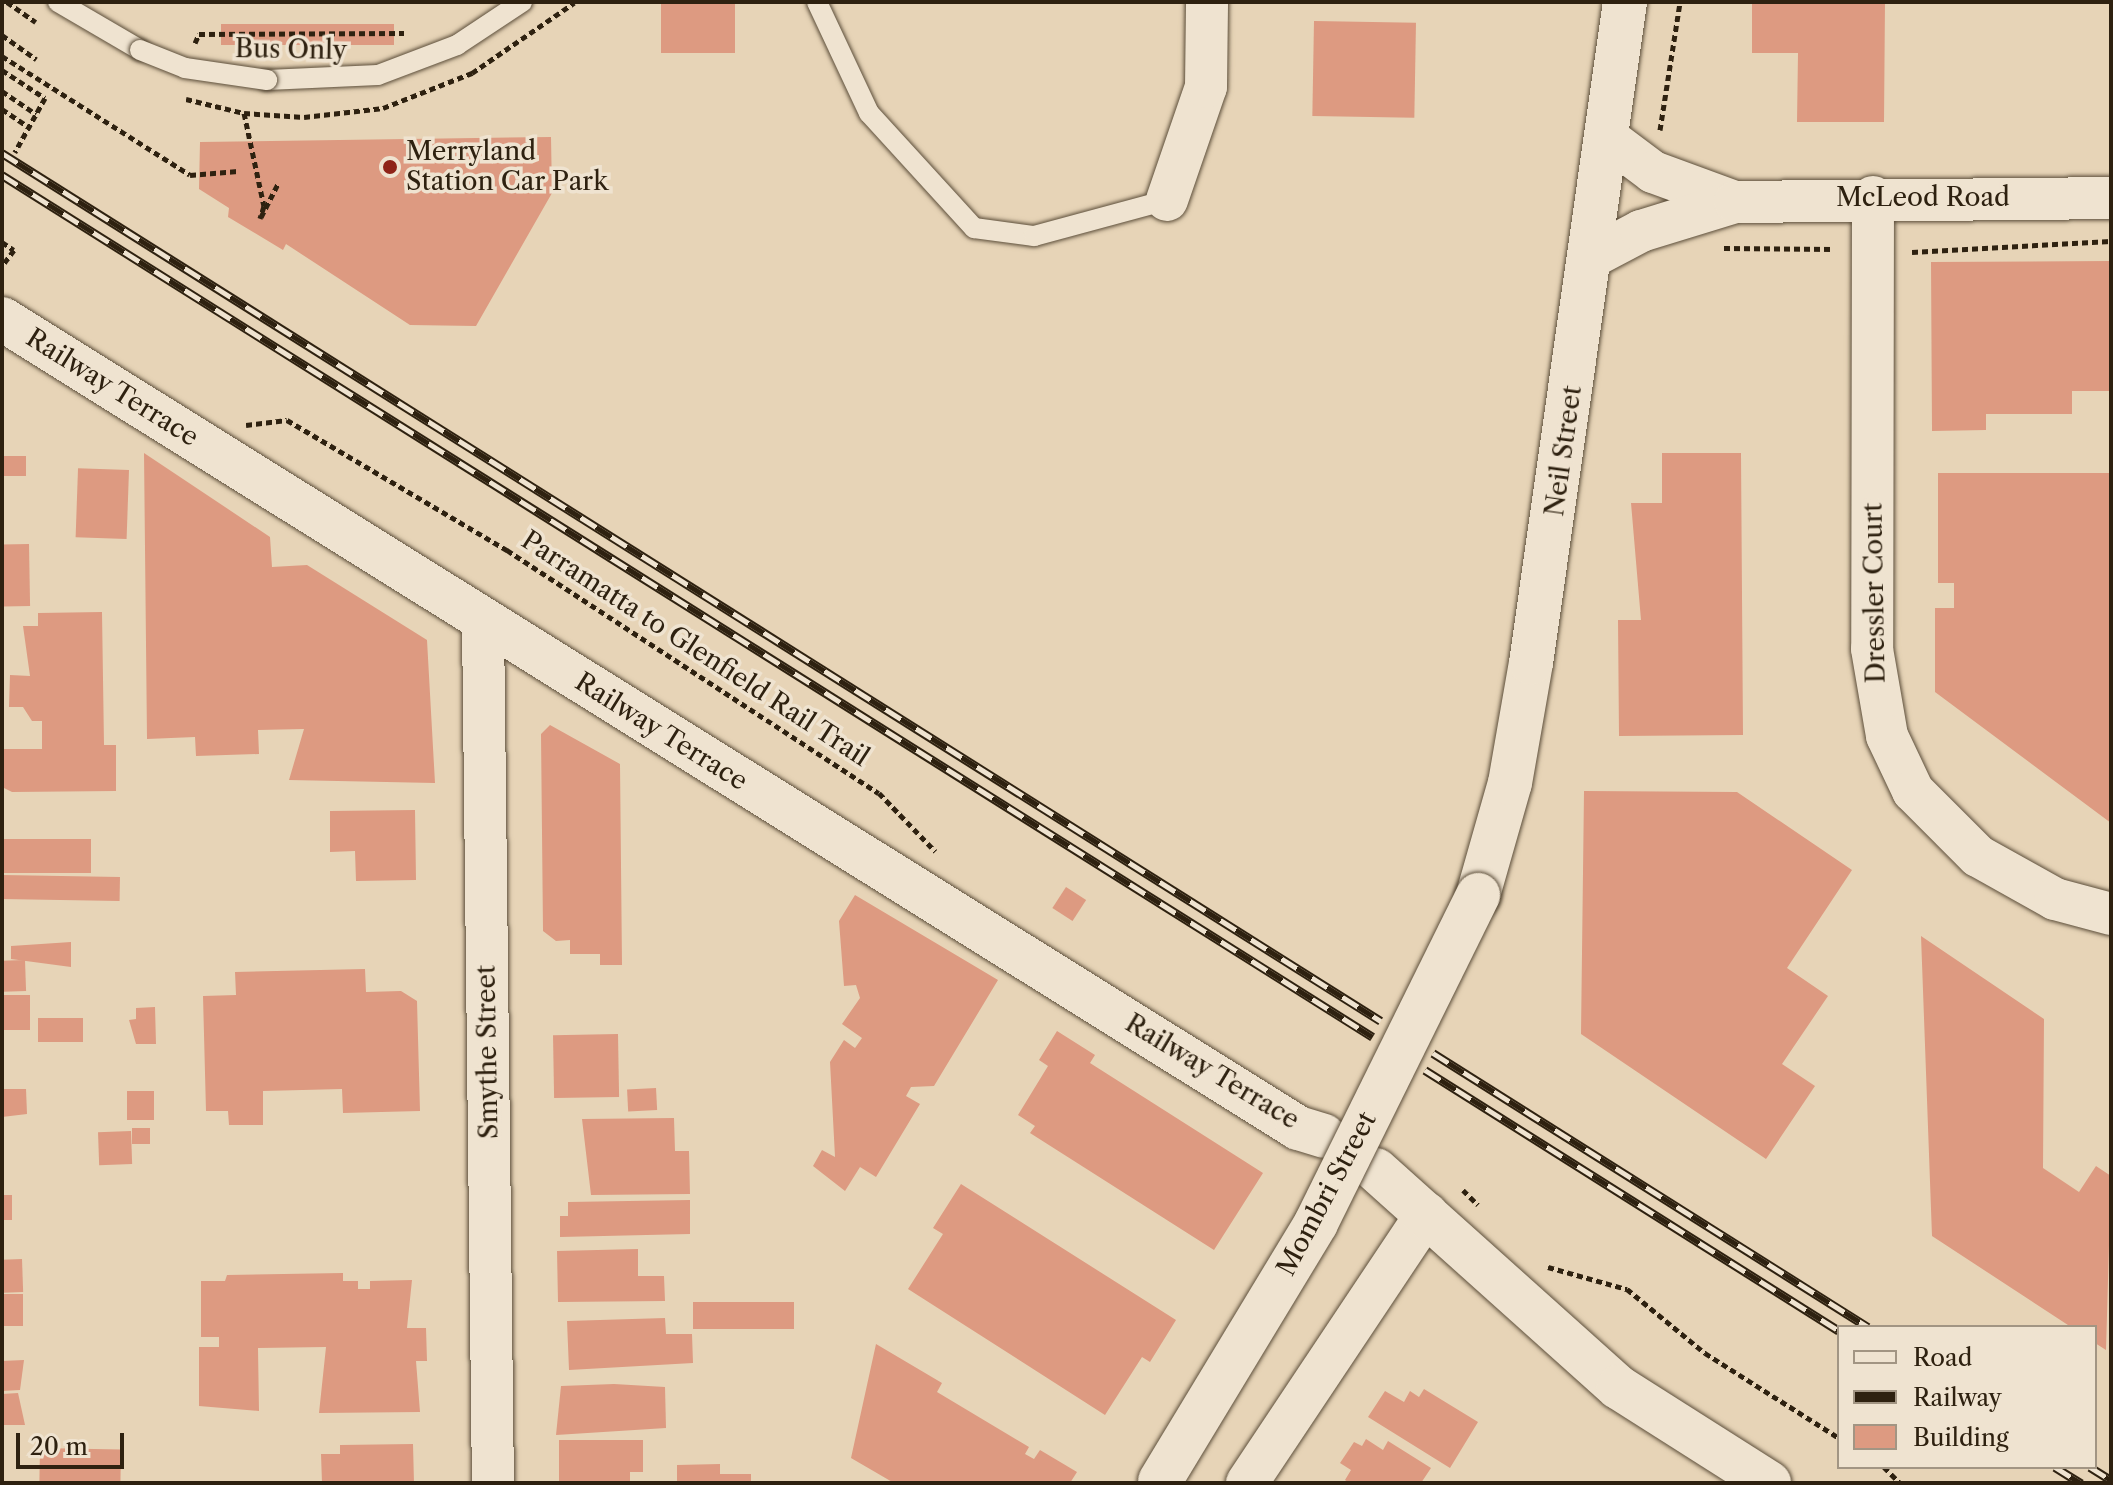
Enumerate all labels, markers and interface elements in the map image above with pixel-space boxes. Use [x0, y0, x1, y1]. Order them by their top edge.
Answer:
street label: Bus Only [235, 33, 347, 67]
place label: Merryland Station Car Park [406, 136, 609, 198]
marker: Merryland Station Car Park [381, 158, 399, 176]
street label: McLeod Road [1836, 182, 2010, 214]
street label: Railway Terrace [20, 322, 204, 454]
street label: Neil Street [1539, 384, 1589, 518]
street label: Dressler Court [1858, 502, 1892, 684]
street label: Parramatta to Glenfield Rail Trail [515, 524, 875, 774]
street label: Railway Terrace [569, 666, 753, 798]
street label: Smythe Street [471, 965, 505, 1139]
street label: Railway Terrace [1119, 1007, 1305, 1137]
street label: Mombri Street [1271, 1107, 1383, 1281]
legend [1837, 1325, 2097, 1469]
text: Road [1913, 1343, 1972, 1372]
text: Railway [1913, 1383, 2002, 1412]
scale bar [20, 1417, 128, 1467]
text: Building [1913, 1423, 2009, 1452]
text: 20 m [30, 1432, 88, 1461]

